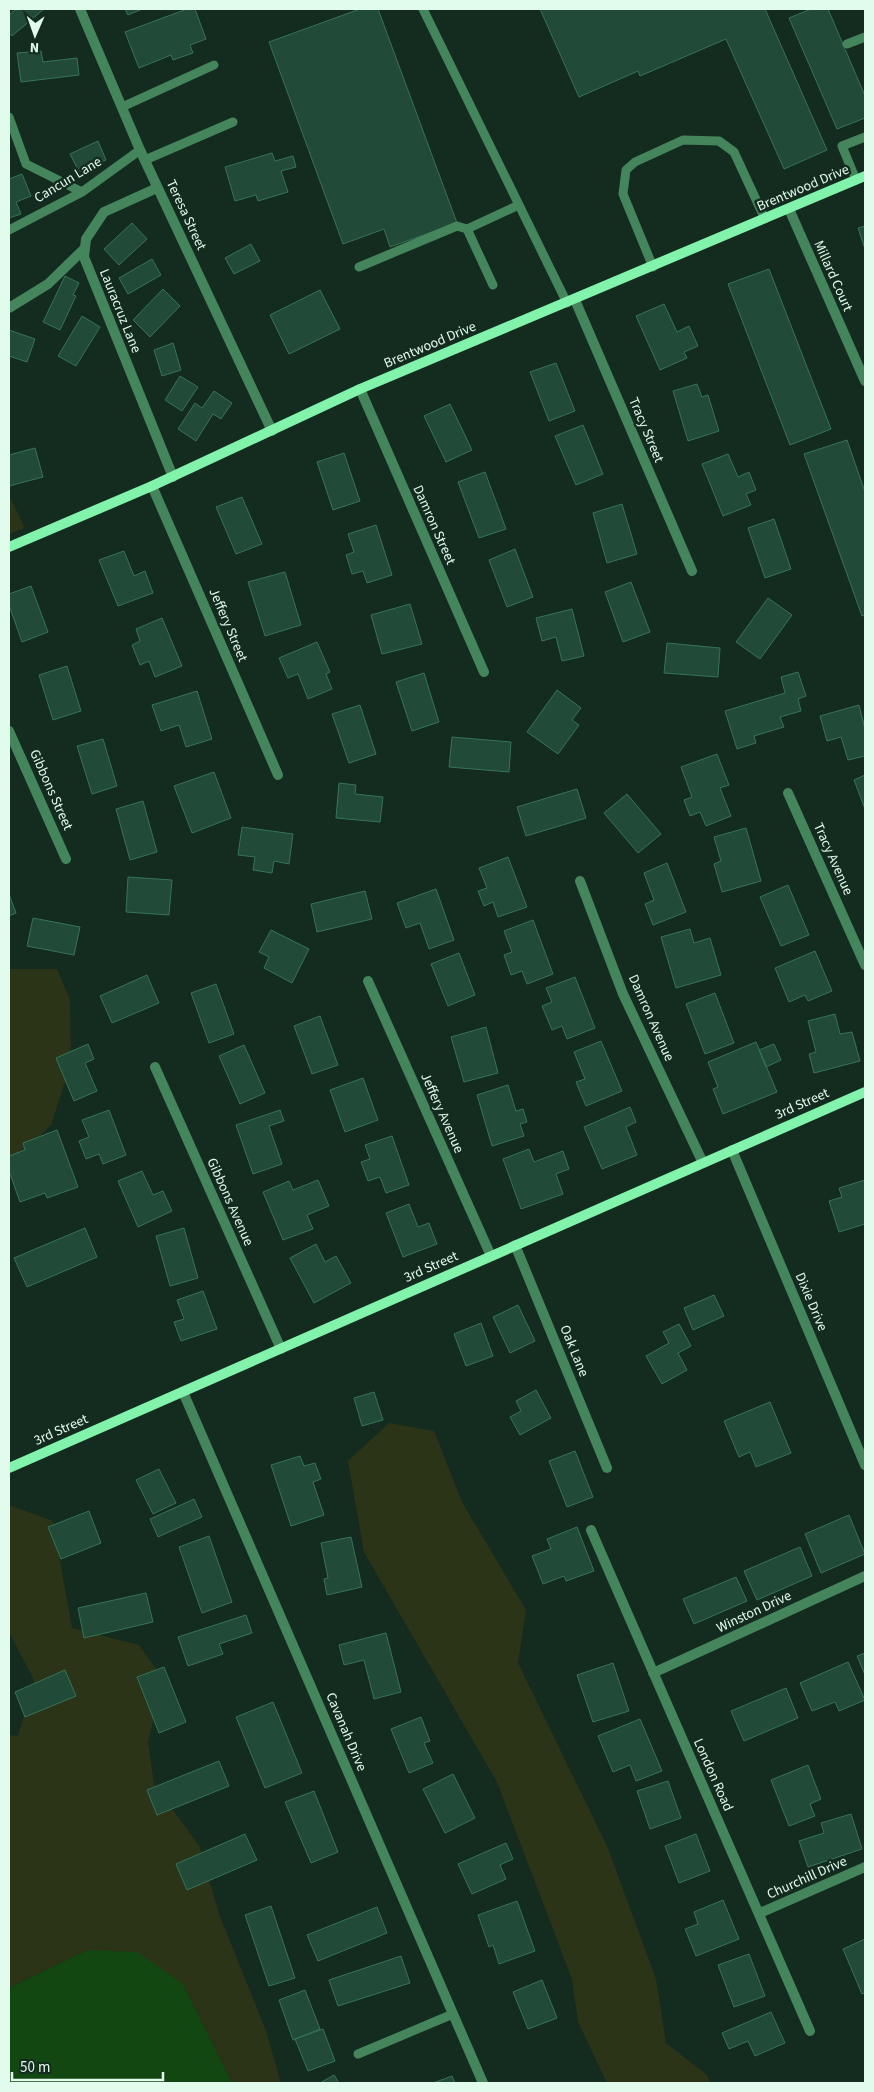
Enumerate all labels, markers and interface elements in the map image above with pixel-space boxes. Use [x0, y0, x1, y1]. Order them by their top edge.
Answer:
north arrow [10, 10, 60, 60]
text: N [30, 37, 40, 57]
street label: Cancun Lane [30, 152, 106, 208]
street label: Brentwood Drive [754, 160, 852, 216]
street label: Teresa Street [161, 176, 211, 254]
street label: Millard Court [808, 237, 858, 315]
street label: Lauracruz Lane [94, 266, 146, 356]
street label: Brentwood Drive [381, 317, 479, 373]
street label: Tracy Street [623, 394, 669, 466]
street label: Damron Street [408, 482, 461, 568]
street label: Jeffery Street [204, 585, 253, 665]
street label: Gibbons Street [24, 746, 78, 834]
street label: Tracy Avenue [808, 820, 858, 898]
street label: Damron Avenue [623, 971, 679, 1065]
street label: Jeffery Avenue [415, 1070, 469, 1156]
street label: 3rd Street [772, 1083, 832, 1125]
street label: Gibbons Avenue [202, 1155, 258, 1249]
street label: 3rd Street [401, 1246, 461, 1288]
street label: Dixie Drive [790, 1270, 832, 1334]
street label: Oak Lane [555, 1322, 594, 1380]
street label: 3rd Street [31, 1409, 91, 1451]
street label: Winston Drive [713, 1586, 795, 1638]
street label: Cavanah Drive [320, 1690, 372, 1775]
street label: London Road [688, 1735, 738, 1815]
street label: Churchill Drive [764, 1851, 850, 1905]
scale bar [12, 2050, 164, 2082]
text: 50 m [20, 2057, 50, 2078]

